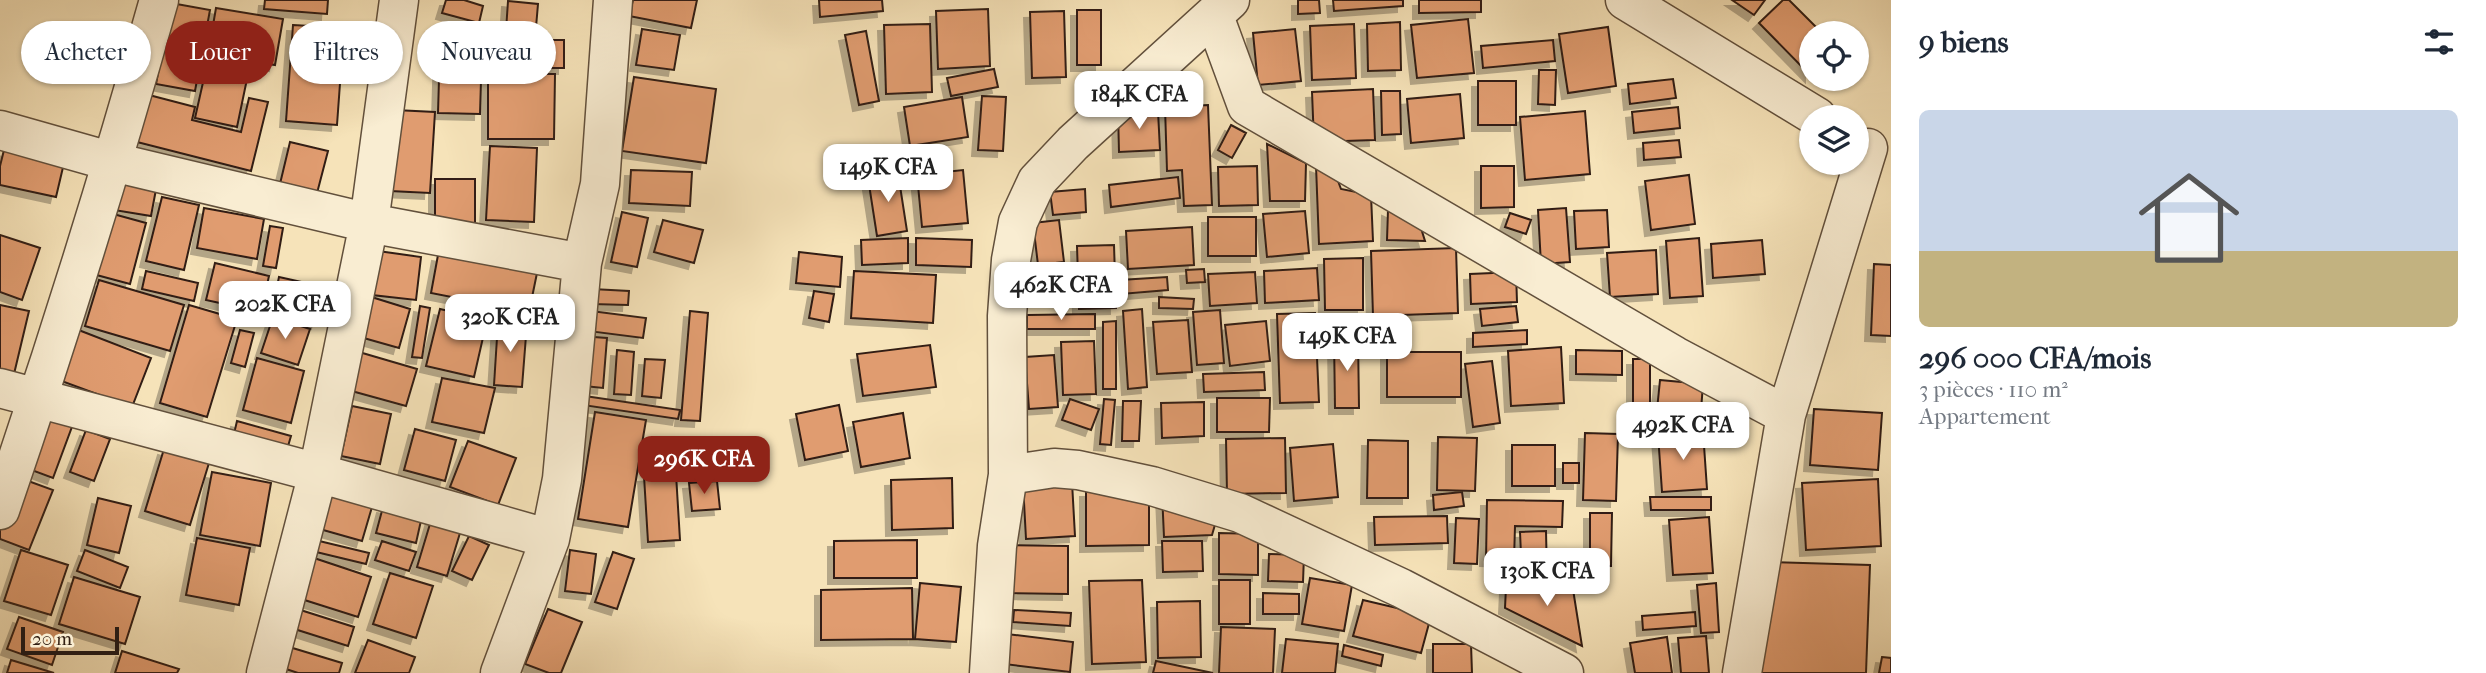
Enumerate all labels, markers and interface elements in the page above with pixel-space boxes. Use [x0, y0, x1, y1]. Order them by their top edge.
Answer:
chip: Acheter [21, 21, 151, 84]
chip: Louer [165, 21, 275, 84]
chip: Filtres [289, 21, 403, 84]
chip: Nouveau [417, 21, 556, 84]
map controls [1799, 21, 1869, 175]
button: locate [1799, 21, 1869, 91]
icon: filters [2420, 23, 2458, 61]
text: 9 biens [1919, 25, 2009, 60]
pin: 184K CFA [1067, 72, 1211, 131]
text: 184K CFA [1090, 80, 1188, 107]
button: layers [1799, 105, 1869, 175]
pin: 149K CFA [816, 144, 960, 204]
text: 149K CFA [839, 153, 937, 180]
icon: home [2126, 155, 2252, 281]
pin: 462K CFA [989, 262, 1133, 322]
text: 462K CFA [1010, 271, 1112, 298]
pin: 202K CFA [213, 282, 357, 341]
text: 202K CFA [235, 290, 335, 317]
pin: 320K CFA [438, 294, 582, 354]
text: 320K CFA [461, 303, 559, 330]
pin: 149K CFA [1275, 314, 1419, 373]
text: 149K CFA [1298, 322, 1396, 349]
text: 296 000 CFA/mois [1919, 341, 2151, 376]
text: 3 pièces · 110 m² [1919, 376, 2068, 403]
pin: 492K CFA [1611, 402, 1755, 462]
text: Appartement [1919, 403, 2051, 430]
text: 492K CFA [1632, 411, 1734, 438]
pin: 296K CFA [632, 436, 776, 496]
text: 296K CFA [654, 445, 754, 472]
pin: 130K CFA [1475, 548, 1619, 608]
text: 130K CFA [1500, 557, 1594, 584]
scale bar [21, 624, 119, 656]
text: 20 m [32, 628, 72, 650]

